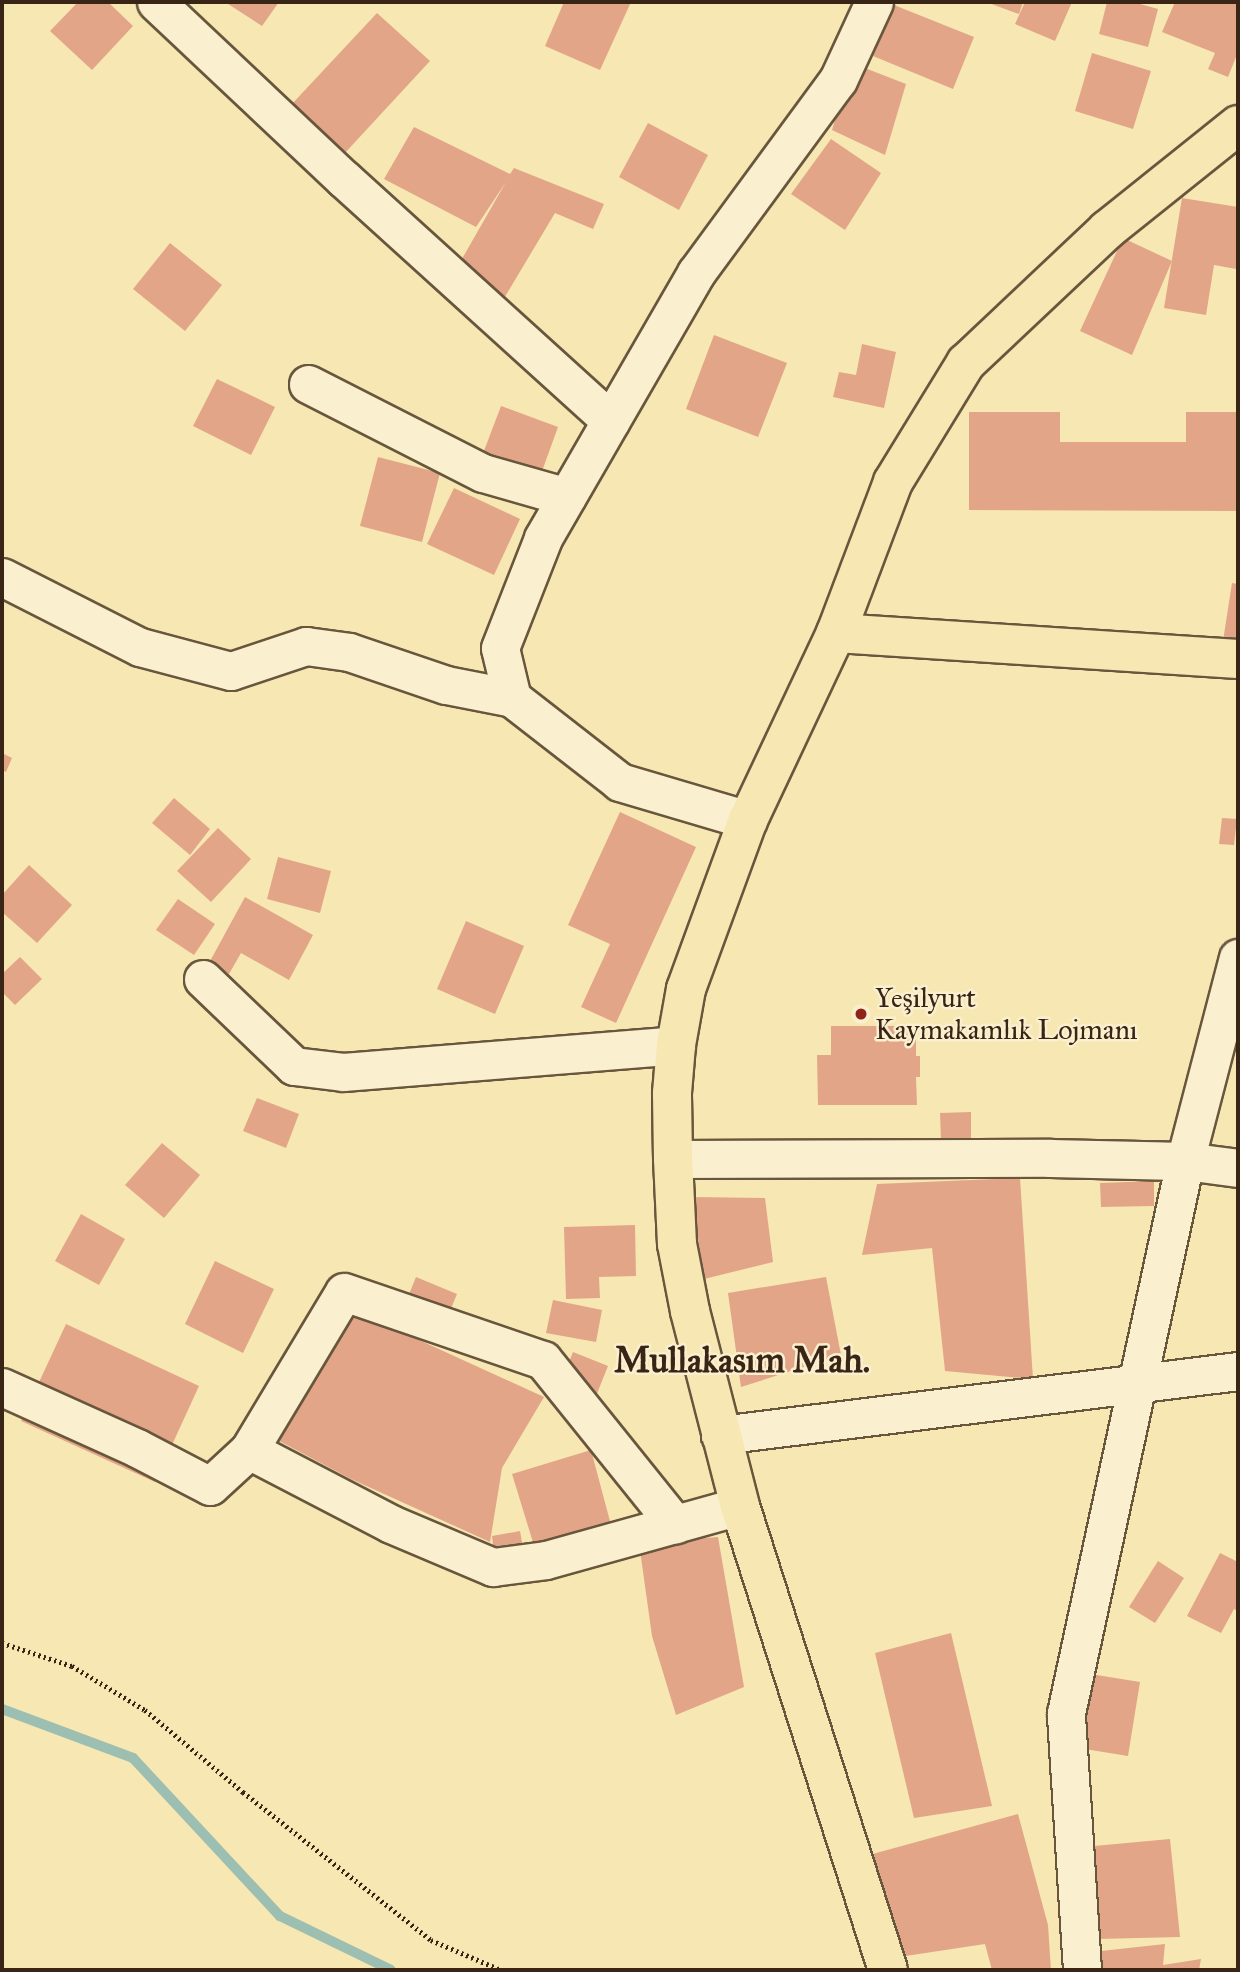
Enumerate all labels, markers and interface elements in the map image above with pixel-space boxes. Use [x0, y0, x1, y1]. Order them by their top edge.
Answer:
place label: Yeşilyurt Kaymakamlık Lojmanı [875, 981, 1138, 1047]
marker: Yeşilyurt Kaymakamlık Lojmanı [853, 1006, 869, 1022]
district label: Mullakasım Mah. [614, 1340, 870, 1382]

